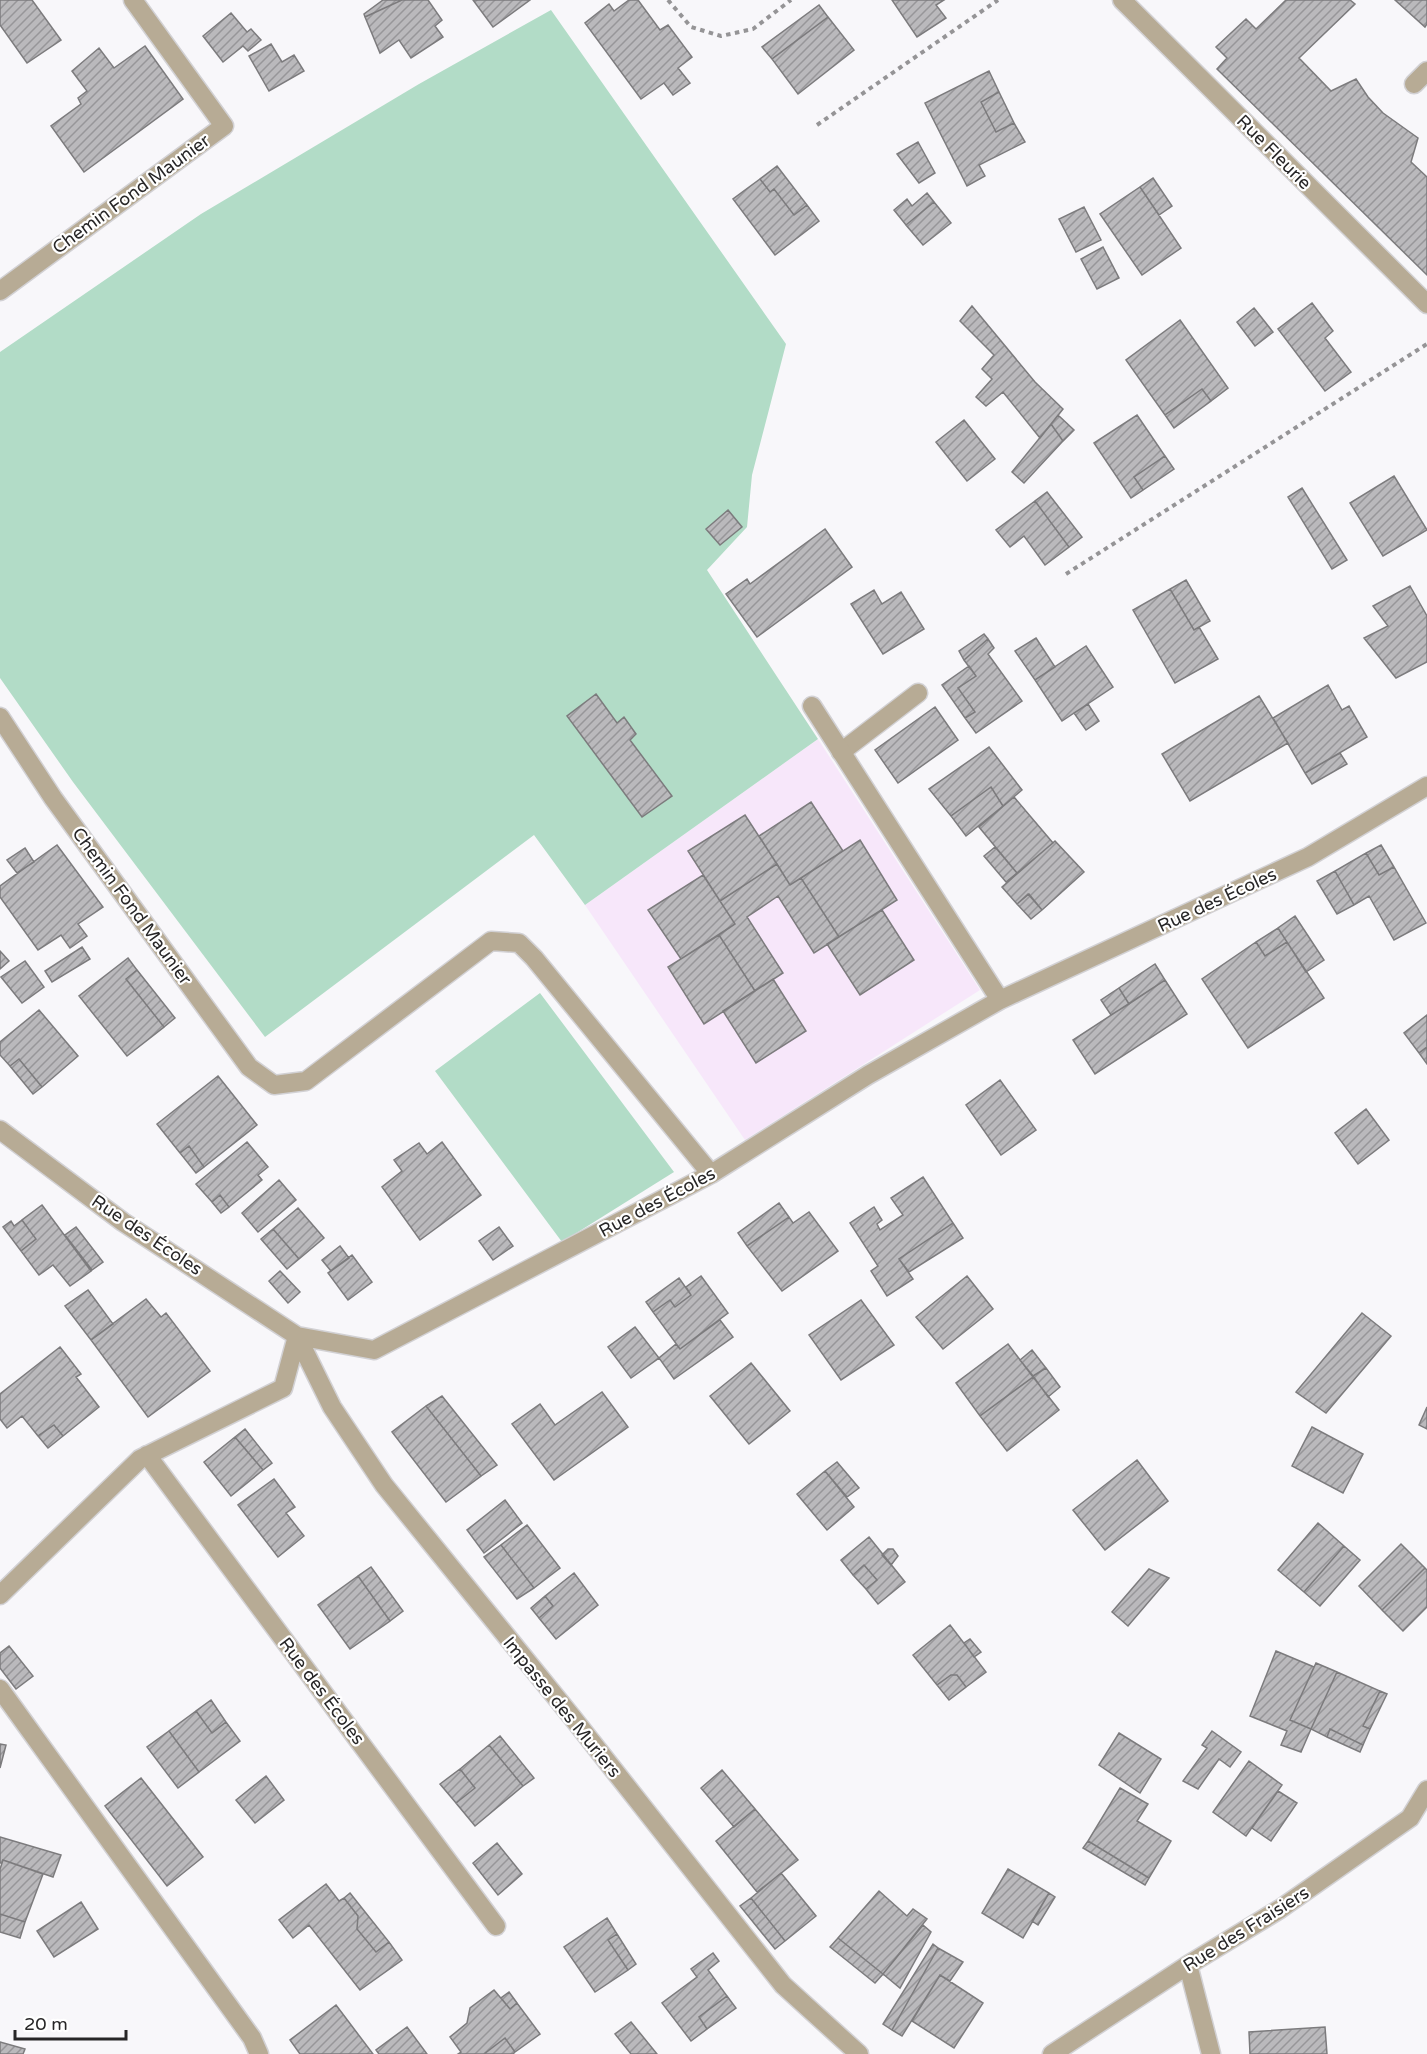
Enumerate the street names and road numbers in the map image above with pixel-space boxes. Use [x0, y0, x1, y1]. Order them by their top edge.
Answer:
street label: Rue Fleurie [1232, 110, 1316, 194]
street label: Chemin Fond Maunier [48, 129, 214, 259]
street label: Chemin Fond Maunier [67, 823, 197, 989]
street label: Rue des Écoles [1154, 863, 1280, 937]
street label: Rue des Écoles [595, 1162, 719, 1242]
street label: Rue des Écoles [88, 1190, 206, 1280]
street label: Impasse des Muriers [498, 1632, 626, 1782]
street label: Rue des Écoles [275, 1633, 369, 1749]
street label: Rue des Fraisiers [1179, 1881, 1313, 1977]

